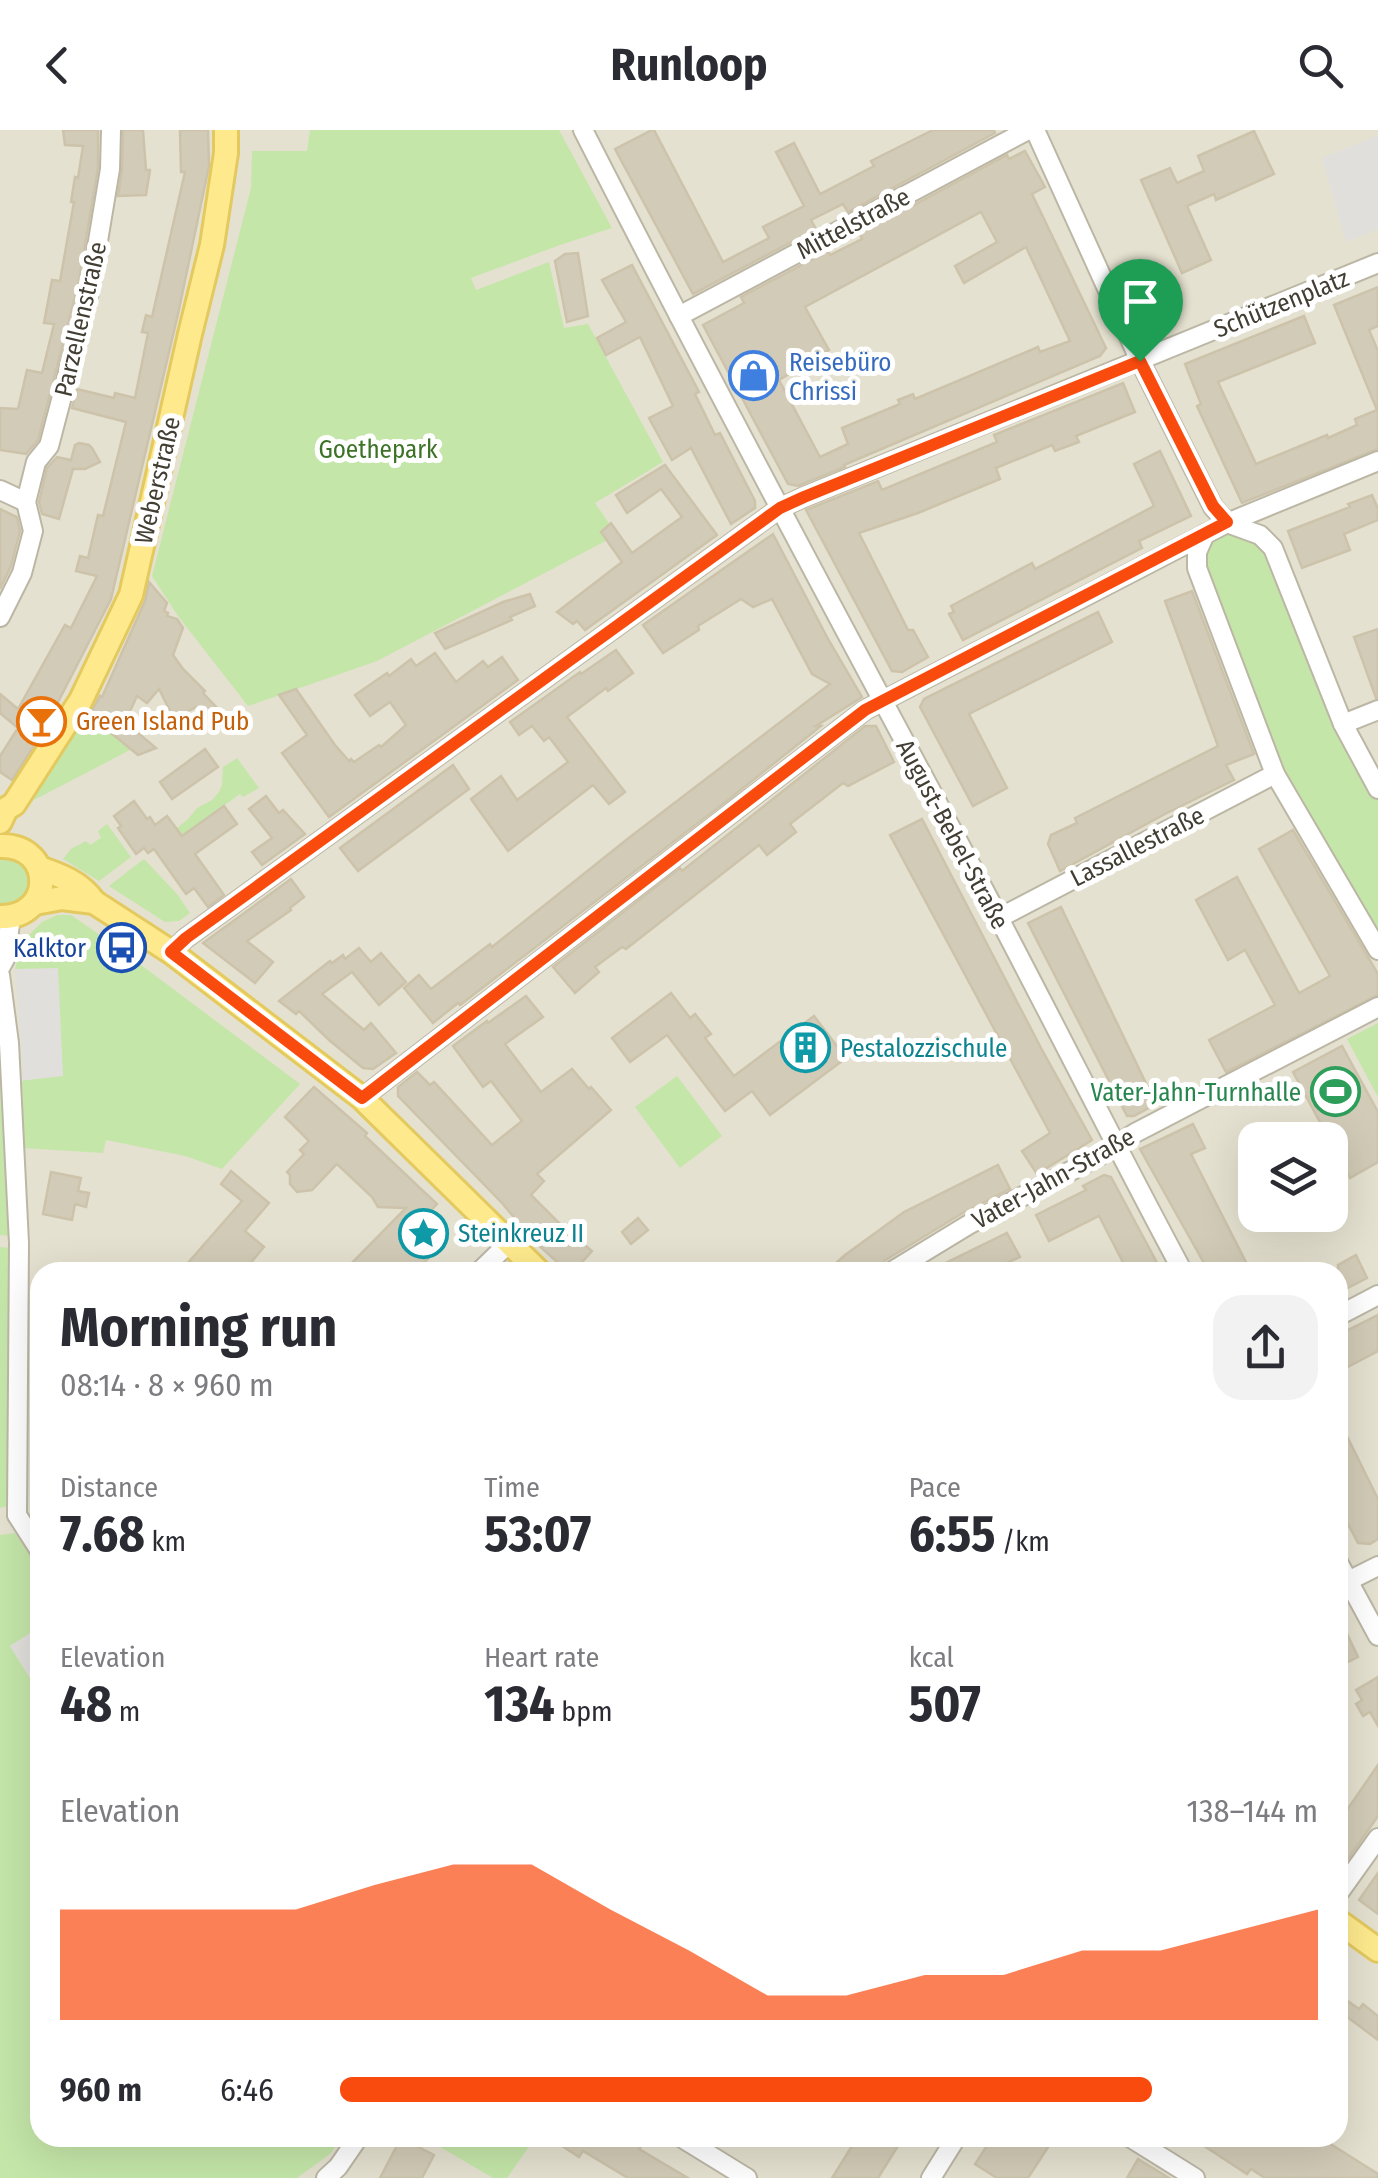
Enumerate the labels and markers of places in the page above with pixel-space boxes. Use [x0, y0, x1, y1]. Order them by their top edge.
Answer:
pin [1098, 259, 1183, 362]
place label: Reisebüro Chrissi [789, 348, 891, 407]
shop icon: Reisebüro Chrissi [728, 350, 780, 402]
bar icon: Green Island Pub [15, 695, 67, 747]
place label: Green Island Pub [76, 707, 249, 737]
bus stop icon: Kalktor [95, 922, 147, 974]
place label: Kalktor [13, 934, 86, 964]
building icon: Pestalozzischule [779, 1022, 831, 1074]
place label: Pestalozzischule [840, 1034, 1007, 1064]
sports icon: Vater-Jahn-Turnhalle [1310, 1066, 1362, 1118]
place label: Vater-Jahn-Turnhalle [1090, 1078, 1301, 1108]
place icon: Steinkreuz II [397, 1207, 449, 1259]
place label: Steinkreuz II [458, 1219, 584, 1249]

